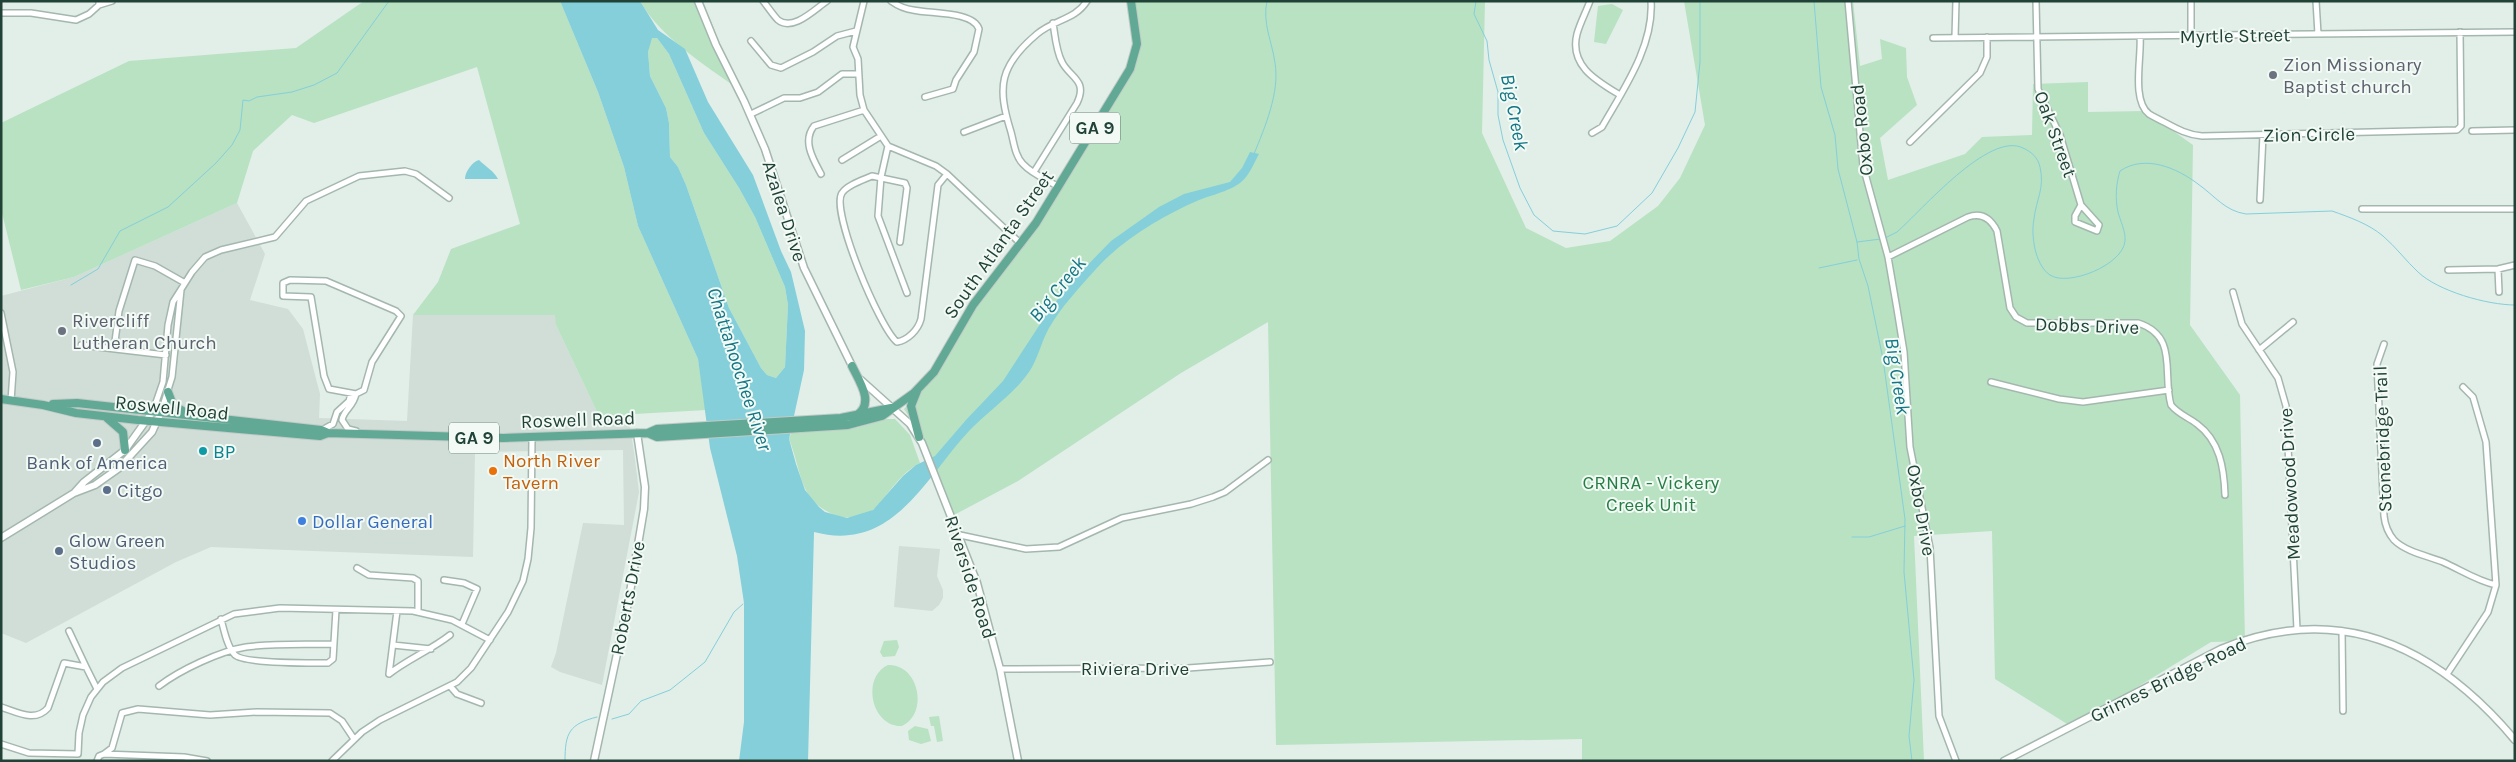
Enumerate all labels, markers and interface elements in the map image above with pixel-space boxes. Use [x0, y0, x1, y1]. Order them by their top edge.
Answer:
street label: Myrtle Street [2179, 24, 2291, 48]
place label: Zion Missionary Baptist church [2283, 54, 2422, 98]
marker: Zion Missionary Baptist church [2267, 69, 2279, 81]
water label: Big Creek [1496, 72, 1533, 153]
street label: Oxbo Road [1846, 83, 1878, 177]
street label: Oak Street [2029, 88, 2081, 180]
road number: GA 9 [1070, 112, 1120, 144]
street label: Zion Circle [2263, 123, 2355, 147]
street label: Azalea Drive [757, 158, 811, 265]
street label: South Atlanta Street [939, 166, 1058, 323]
water label: Big Creek [1024, 251, 1091, 327]
water label: Chattahoochee River [702, 284, 777, 455]
place label: Rivercliff Lutheran Church [72, 310, 217, 354]
street label: Dobbs Drive [2034, 313, 2139, 339]
marker: Rivercliff Lutheran Church [56, 325, 68, 337]
water label: Big Creek [1880, 336, 1915, 417]
street label: Stonebridge Trail [2369, 365, 2397, 513]
street label: Roswell Road [114, 391, 230, 425]
street label: Roswell Road [520, 407, 636, 433]
street label: Meadowood Drive [2275, 407, 2305, 561]
road number: GA 9 [449, 422, 499, 453]
marker: Bank of America [91, 437, 103, 449]
place label: BP [213, 441, 235, 463]
marker: BP [197, 445, 209, 457]
place label: North River Tavern [503, 450, 600, 494]
place label: Bank of America [26, 452, 168, 474]
street label: Oxbo Drive [1902, 463, 1940, 558]
marker: North River Tavern [487, 465, 499, 477]
park label: CRNRA - Vickery Creek Unit [1583, 472, 1720, 516]
place label: Citgo [117, 480, 163, 502]
marker: Citgo [101, 484, 113, 496]
place label: Dollar General [312, 511, 433, 533]
street label: Riverside Road [940, 513, 1000, 642]
marker: Dollar General [296, 515, 308, 527]
place label: Glow Green Studios [69, 530, 165, 574]
street label: Roberts Drive [606, 539, 650, 657]
marker: Glow Green Studios [53, 545, 65, 557]
street label: Grimes Bridge Road [2087, 633, 2250, 727]
street label: Riviera Drive [1081, 658, 1189, 680]

